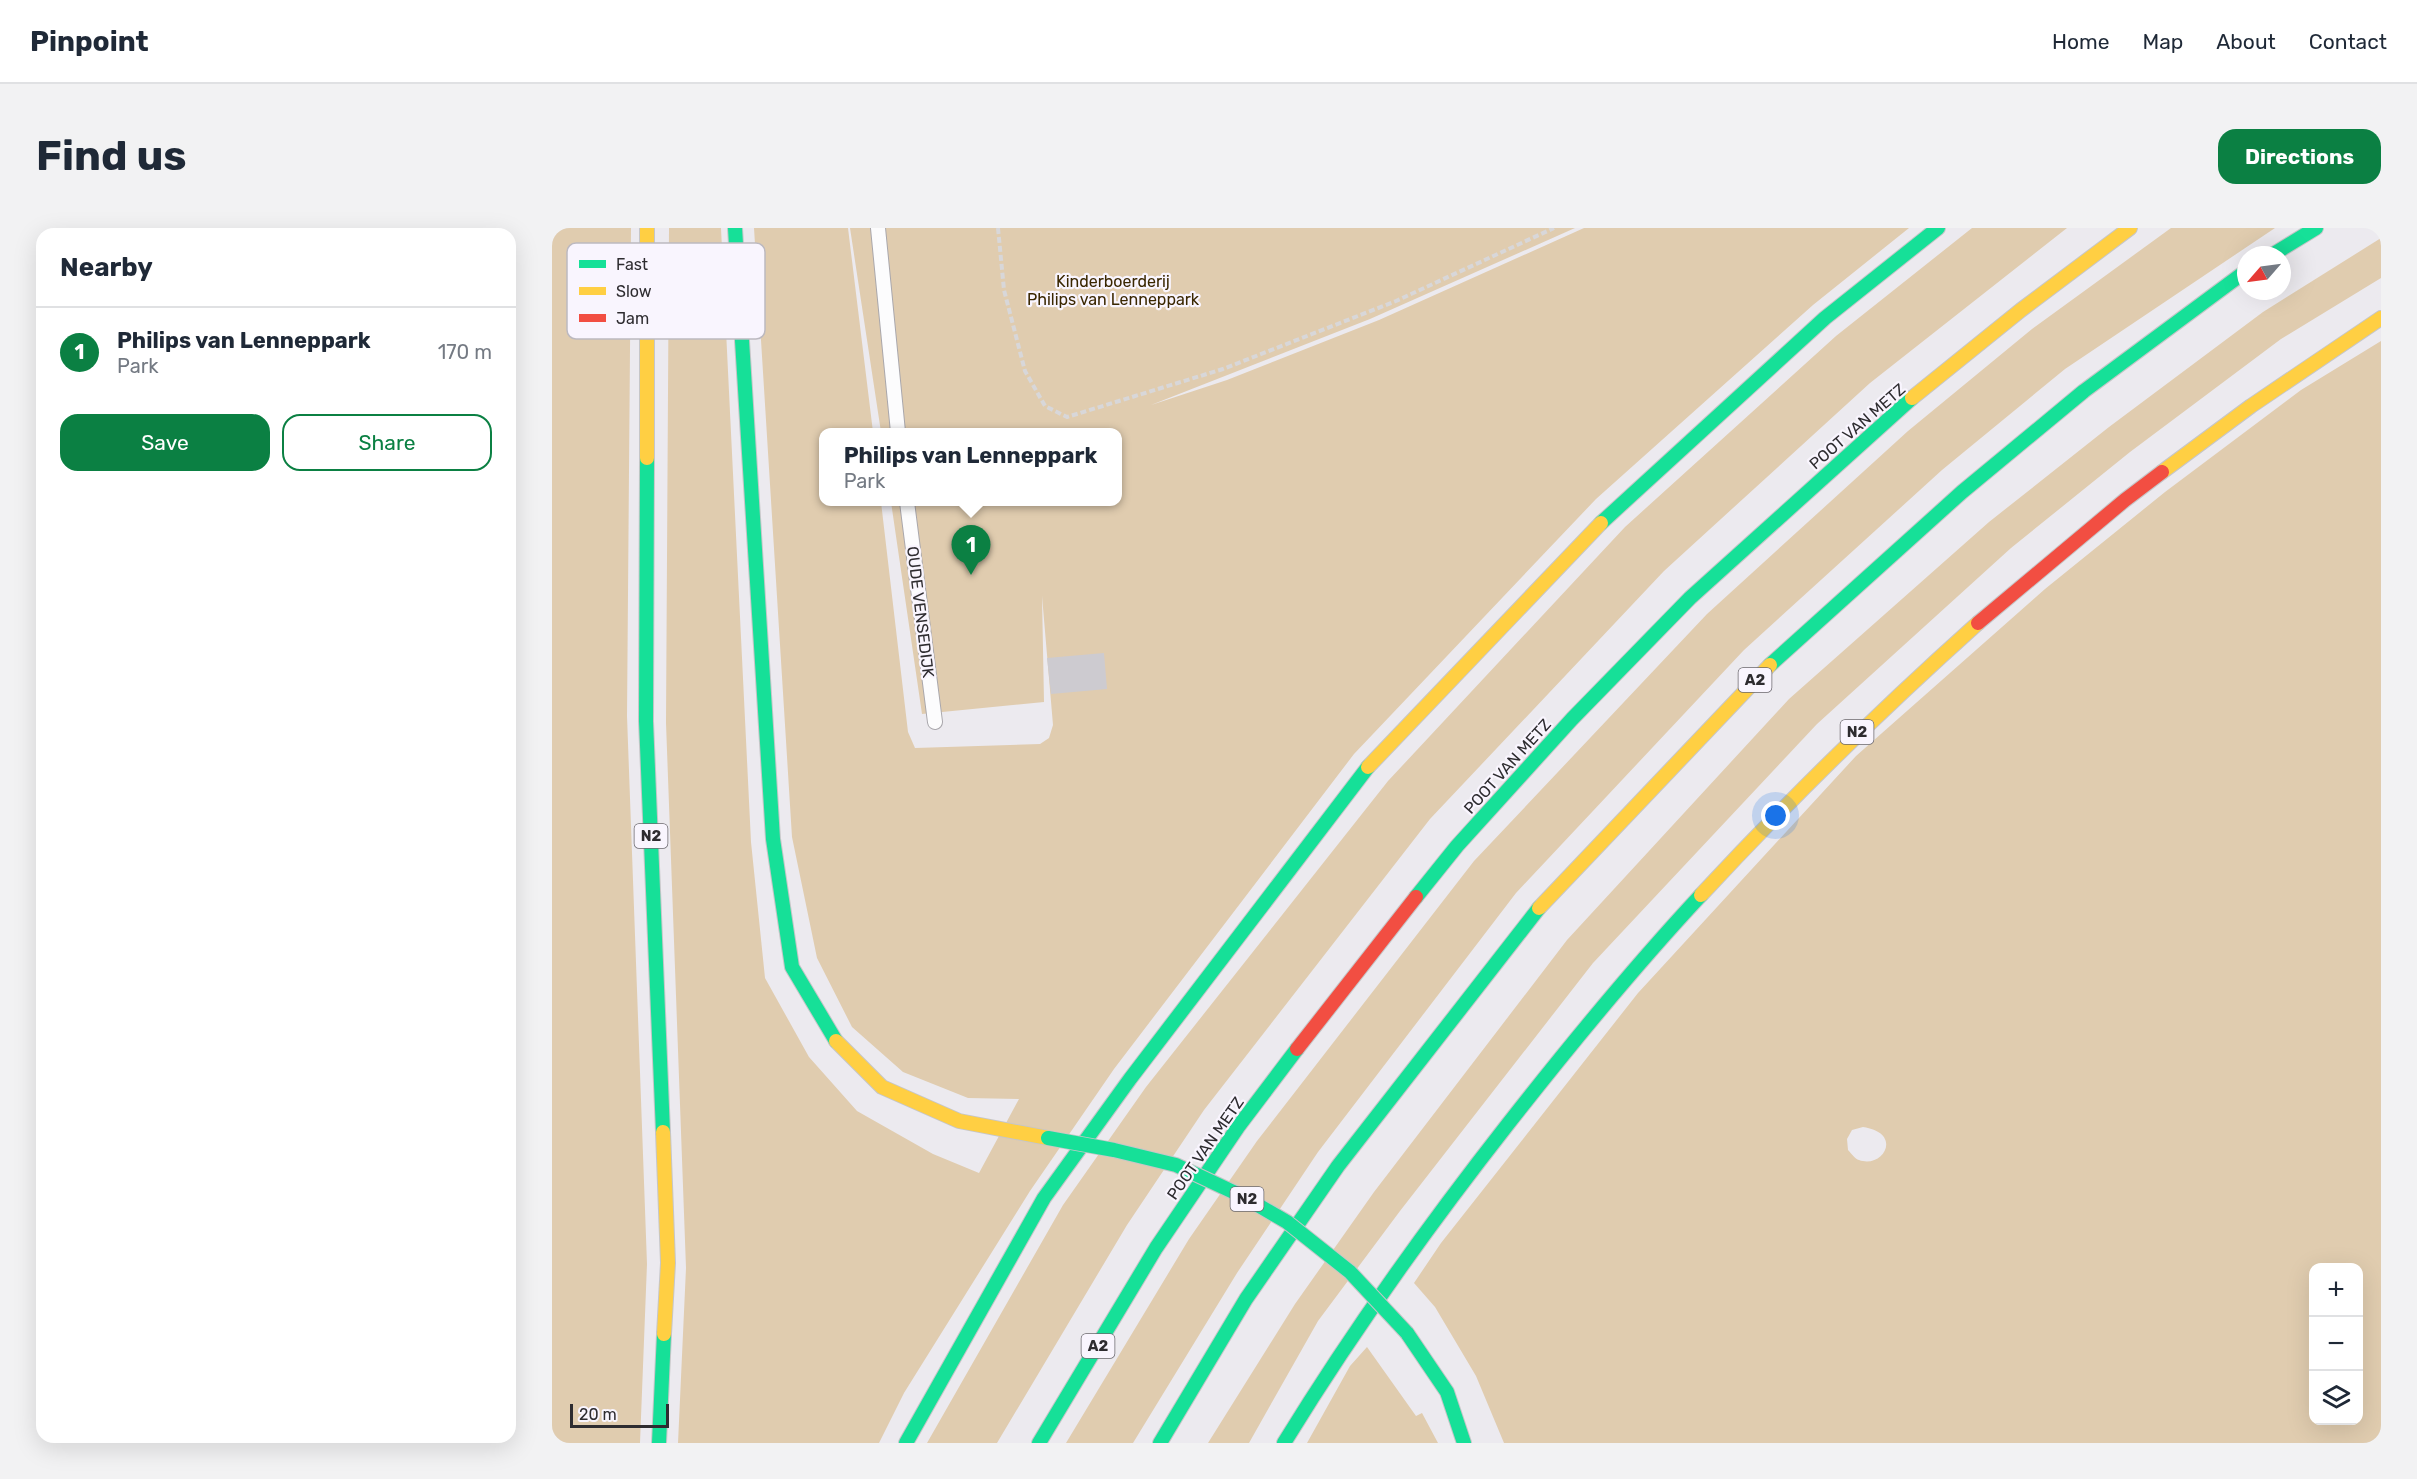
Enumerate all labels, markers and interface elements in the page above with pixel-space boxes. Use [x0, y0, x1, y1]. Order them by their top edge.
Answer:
text: Pinpoint [30, 25, 149, 58]
text: Home [2052, 29, 2109, 54]
text: Map [2142, 29, 2183, 54]
text: About [2216, 29, 2276, 54]
text: Contact [2309, 29, 2387, 54]
button: Directions [2218, 129, 2381, 184]
text: Find us [36, 131, 187, 181]
legend [567, 243, 765, 339]
north arrow [2237, 246, 2291, 300]
text: Nearby [60, 252, 153, 283]
text: Fast [616, 255, 648, 274]
park label: Kinderboerderij Philips van Lenneppark [1027, 272, 1200, 309]
text: Slow [616, 282, 652, 301]
text: Jam [616, 309, 649, 328]
text: Philips van Lenneppark [117, 327, 371, 354]
text: 1 [75, 340, 84, 364]
text: 170 m [438, 340, 492, 364]
text: Park [117, 354, 159, 378]
street label: POOT VAN METZ [1806, 380, 1909, 473]
button: Save [60, 414, 270, 471]
button: Share [282, 414, 492, 471]
popup [819, 428, 1122, 506]
text: Philips van Lenneppark [844, 442, 1097, 469]
text: Park [844, 469, 885, 493]
pin: 1 [952, 526, 990, 575]
street label: OUDE VENSEDIJK [903, 545, 938, 679]
road number: A2 [1738, 668, 1772, 692]
street label: POOT VAN METZ [1460, 715, 1555, 818]
road number: N2 [1840, 720, 1874, 744]
your location [1761, 801, 1790, 830]
road number: N2 [634, 824, 668, 848]
street label: POOT VAN METZ [1163, 1093, 1248, 1203]
road number: N2 [1230, 1187, 1264, 1211]
map controls [2309, 1263, 2363, 1425]
button: + [2309, 1263, 2363, 1317]
button: − [2309, 1317, 2363, 1371]
road number: A2 [1082, 1334, 1114, 1358]
button: layers [2309, 1371, 2363, 1425]
scale bar [570, 1401, 669, 1428]
text: 20 m [579, 1405, 617, 1424]

